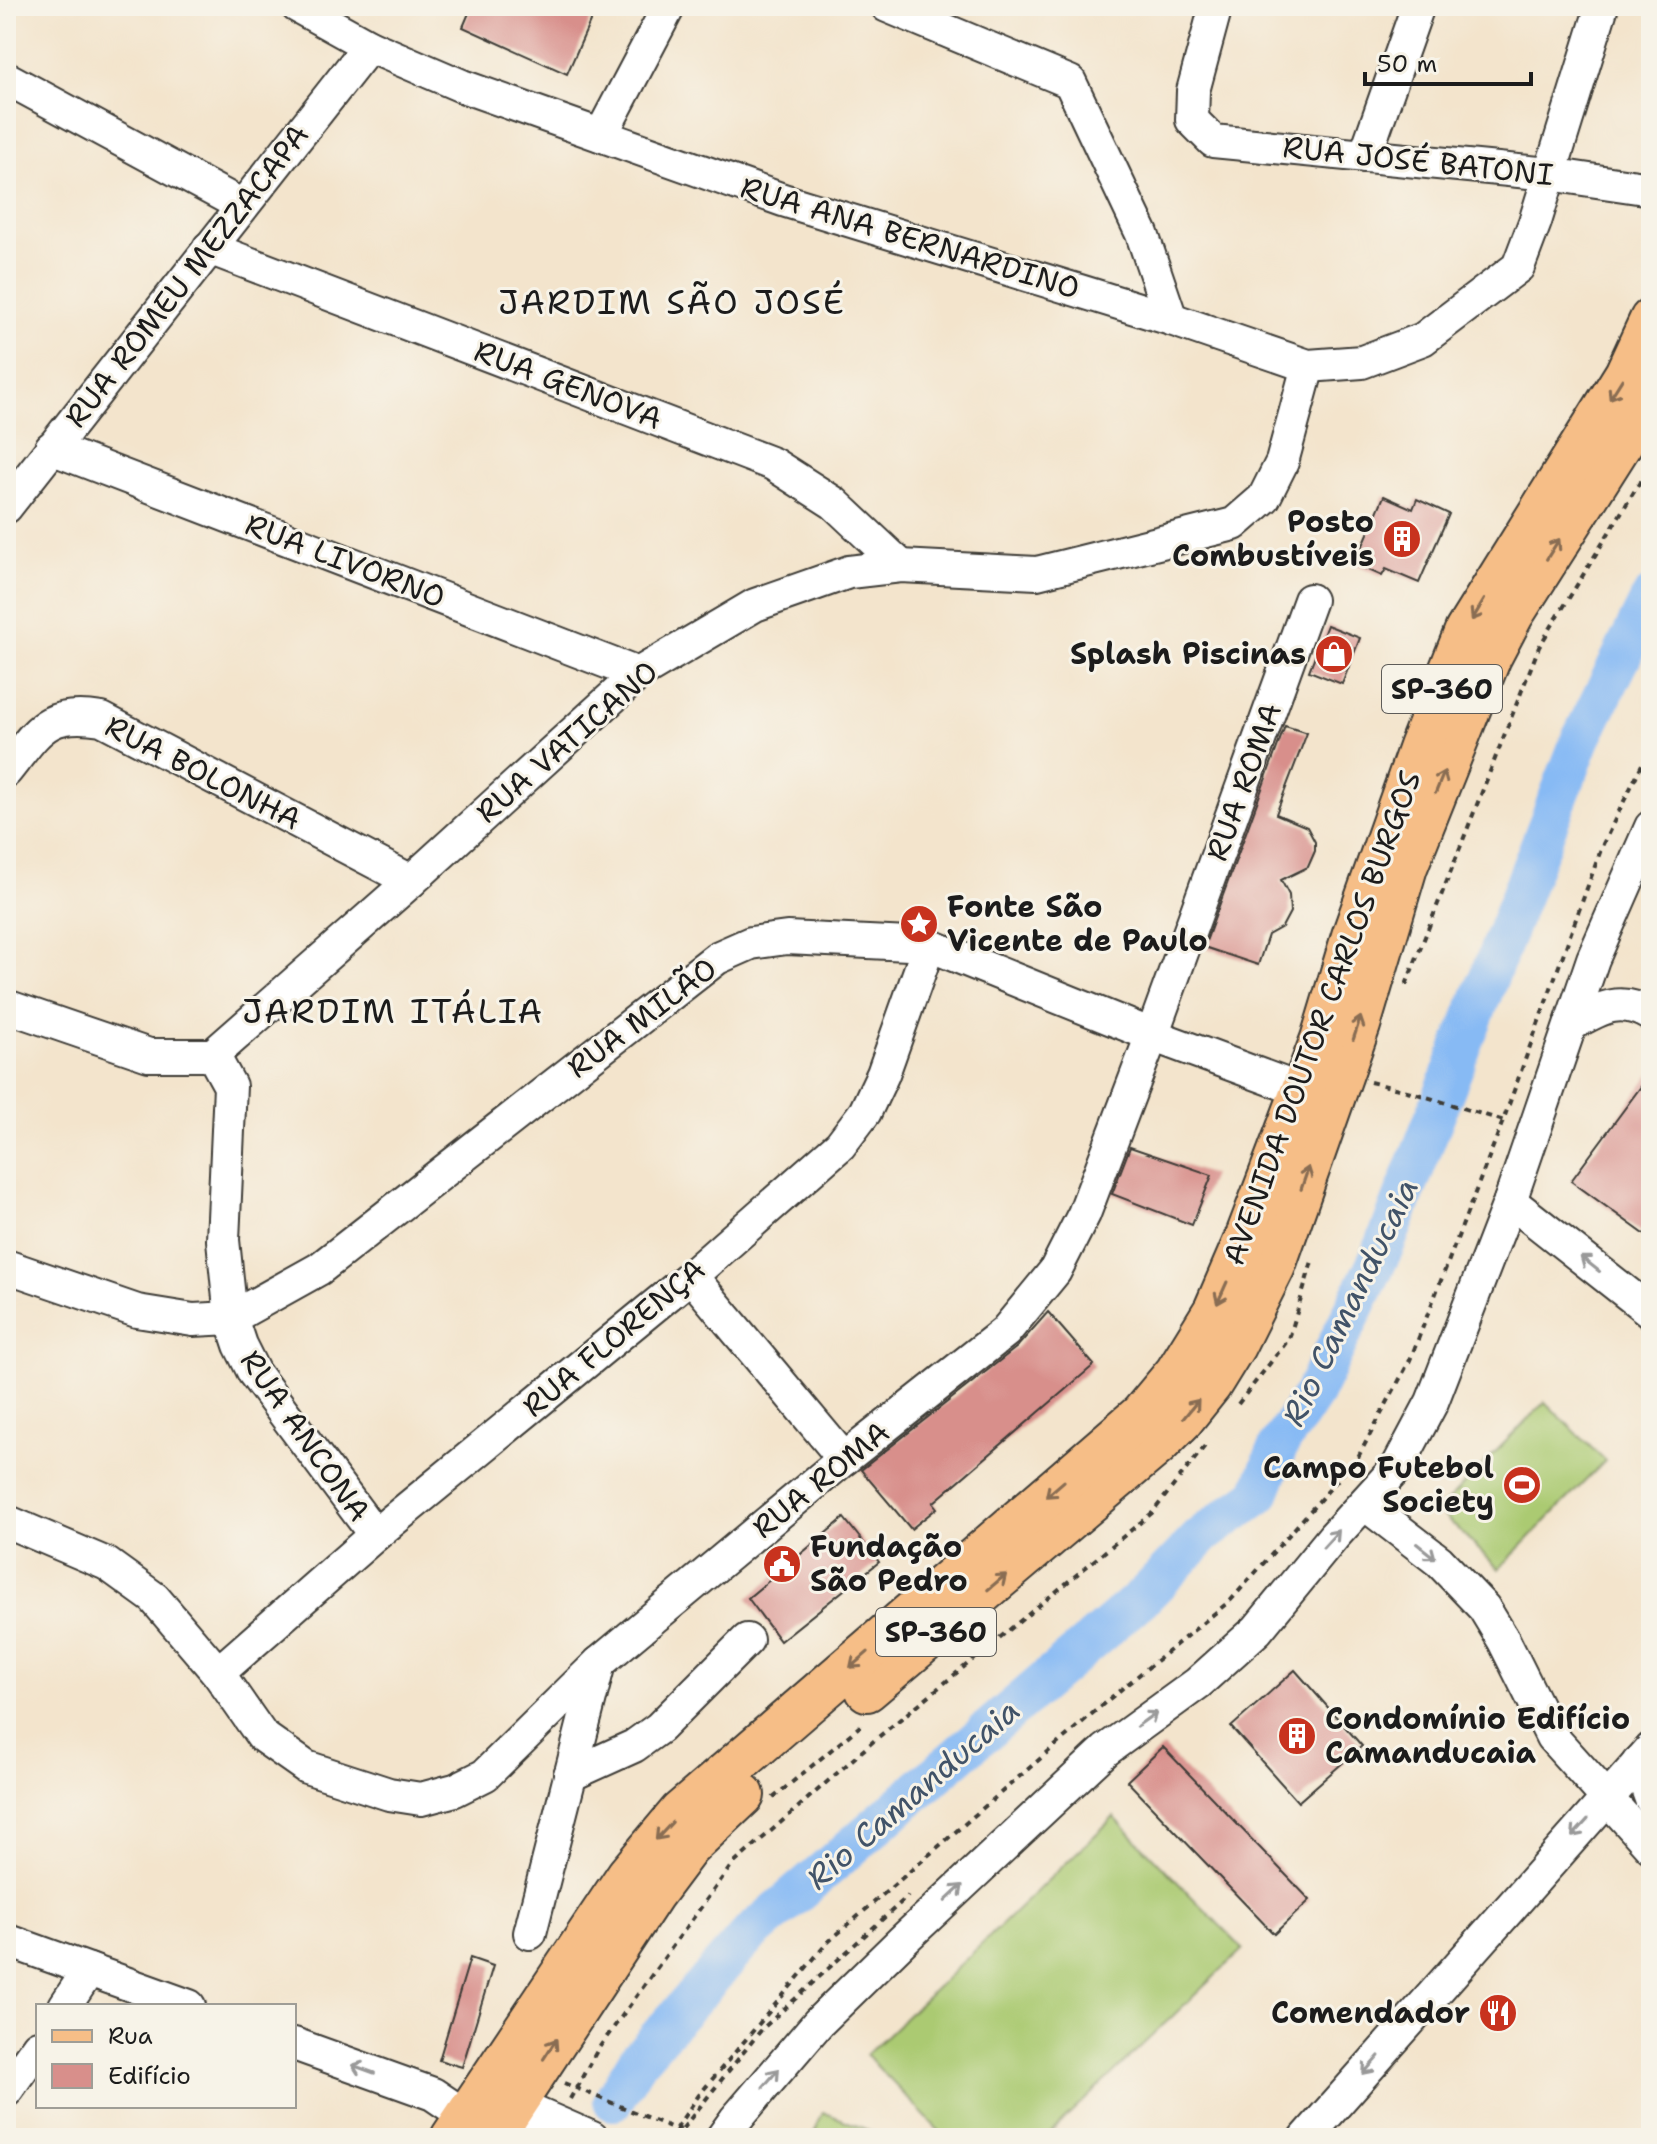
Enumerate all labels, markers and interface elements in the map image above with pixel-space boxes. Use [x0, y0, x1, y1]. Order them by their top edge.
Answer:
scale bar [1365, 36, 1531, 86]
text: 50 m [1377, 48, 1437, 80]
street label: RUA ROMEU MEZZACAPA [55, 115, 318, 436]
street label: RUA JOSÉ BATONI [1281, 126, 1555, 195]
street label: RUA ANA BERNARDINO [736, 166, 1085, 309]
district label: JARDIM SÃO JOSÉ [498, 279, 846, 325]
street label: RUA GENOVA [469, 330, 668, 439]
one-way arrow [1607, 377, 1623, 400]
place label: Posto Combustíveis [1172, 501, 1374, 576]
street label: RUA LIVORNO [239, 504, 451, 617]
building icon: Posto Combustíveis [1381, 518, 1423, 560]
one-way arrow [1546, 538, 1562, 561]
one-way arrow [1470, 598, 1486, 621]
place label: Splash Piscinas [1070, 633, 1306, 674]
shop icon: Splash Piscinas [1313, 633, 1355, 675]
street label: RUA VATICANO [467, 651, 666, 832]
road number: SP-360 [1382, 665, 1502, 713]
street label: RUA ROMA [1196, 697, 1291, 867]
street label: RUA BOLONHA [98, 705, 308, 840]
street label: AVENIDA DOUTOR CARLOS BURGOS [1213, 765, 1430, 1271]
one-way arrow [1434, 770, 1448, 795]
place label: Fonte São Vicente de Paulo [947, 886, 1208, 961]
place icon: Fonte São Vicente de Paulo [898, 903, 940, 945]
street label: RUA MILÃO [559, 948, 725, 1087]
district label: JARDIM ITÁLIA [242, 988, 544, 1034]
one-way arrow [1351, 1016, 1366, 1041]
one-way arrow [1299, 1166, 1313, 1190]
water label: Rio Camanducaia [1271, 1171, 1428, 1433]
street label: RUA FLORENÇA [514, 1249, 714, 1426]
one-way arrow [1580, 1255, 1601, 1273]
one-way arrow [1214, 1281, 1229, 1305]
street label: RUA ANCONA [231, 1342, 380, 1530]
one-way arrow [1182, 1399, 1200, 1420]
street label: RUA ROMA [744, 1412, 898, 1548]
place label: Campo Futebol Society [1263, 1447, 1494, 1522]
sports icon: Campo Futebol Society [1501, 1464, 1543, 1506]
one-way arrow [1046, 1480, 1066, 1498]
place label: Fundação São Pedro [810, 1526, 968, 1601]
one-way arrow [1322, 1529, 1340, 1549]
public building icon: Fundação São Pedro [761, 1543, 803, 1585]
one-way arrow [1415, 1543, 1437, 1560]
one-way arrow [986, 1573, 1006, 1591]
road number: SP-360 [876, 1608, 996, 1656]
one-way arrow [849, 1650, 870, 1668]
water label: Rio Camanducaia [797, 1689, 1029, 1898]
place label: Condomínio Edifício Camanducaia [1325, 1698, 1630, 1773]
one-way arrow [1136, 1711, 1158, 1728]
building icon: Condomínio Edifício Camanducaia [1276, 1715, 1318, 1757]
one-way arrow [1572, 1817, 1590, 1837]
one-way arrow [654, 1821, 673, 1841]
one-way arrow [944, 1883, 964, 1902]
place label: Comendador [1271, 1992, 1470, 2033]
restaurant icon: Comendador [1477, 1992, 1519, 2034]
legend [36, 2004, 296, 2108]
text: Rua [108, 2020, 153, 2052]
one-way arrow [542, 2038, 558, 2061]
one-way arrow [1362, 2054, 1380, 2074]
text: Edifício [108, 2060, 191, 2092]
one-way arrow [351, 2061, 376, 2075]
one-way arrow [762, 2068, 780, 2088]

